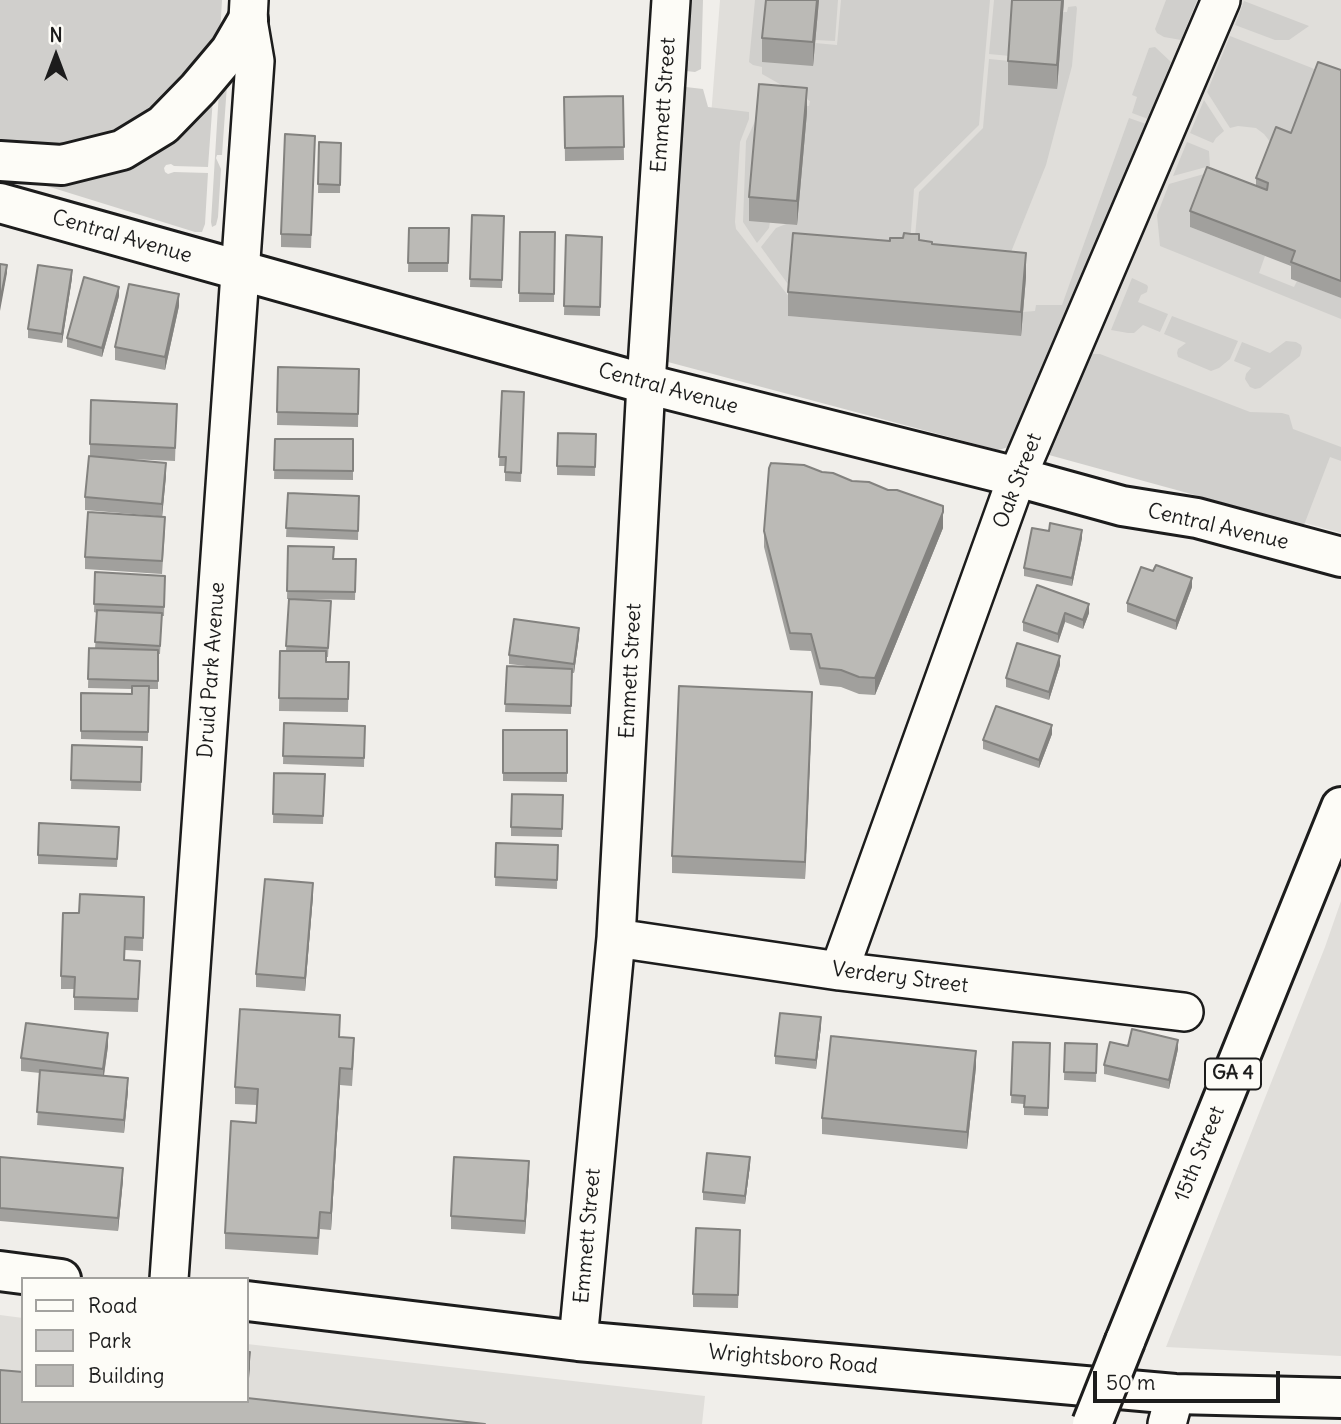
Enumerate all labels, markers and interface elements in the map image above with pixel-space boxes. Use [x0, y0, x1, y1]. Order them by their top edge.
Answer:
north arrow [21, 21, 91, 91]
text: N [49, 23, 63, 47]
street label: Emmett Street [647, 36, 681, 174]
street label: Central Avenue [49, 205, 195, 269]
street label: Central Avenue [595, 358, 741, 420]
street label: Oak Street [988, 430, 1048, 532]
street label: Central Avenue [1145, 499, 1291, 555]
street label: Druid Park Avenue [193, 581, 231, 759]
street label: Emmett Street [615, 603, 647, 739]
street label: Verdery Street [830, 957, 970, 999]
road number: GA 4 [1205, 1058, 1261, 1090]
street label: 15th Street [1169, 1103, 1231, 1205]
street label: Emmett Street [570, 1167, 606, 1305]
legend [21, 1277, 248, 1403]
text: Road [88, 1292, 137, 1319]
text: Park [88, 1327, 131, 1354]
street label: Wrightsboro Road [707, 1340, 879, 1380]
scale bar [1096, 1358, 1283, 1402]
text: Building [88, 1362, 164, 1389]
text: 50 m [1106, 1369, 1155, 1396]

